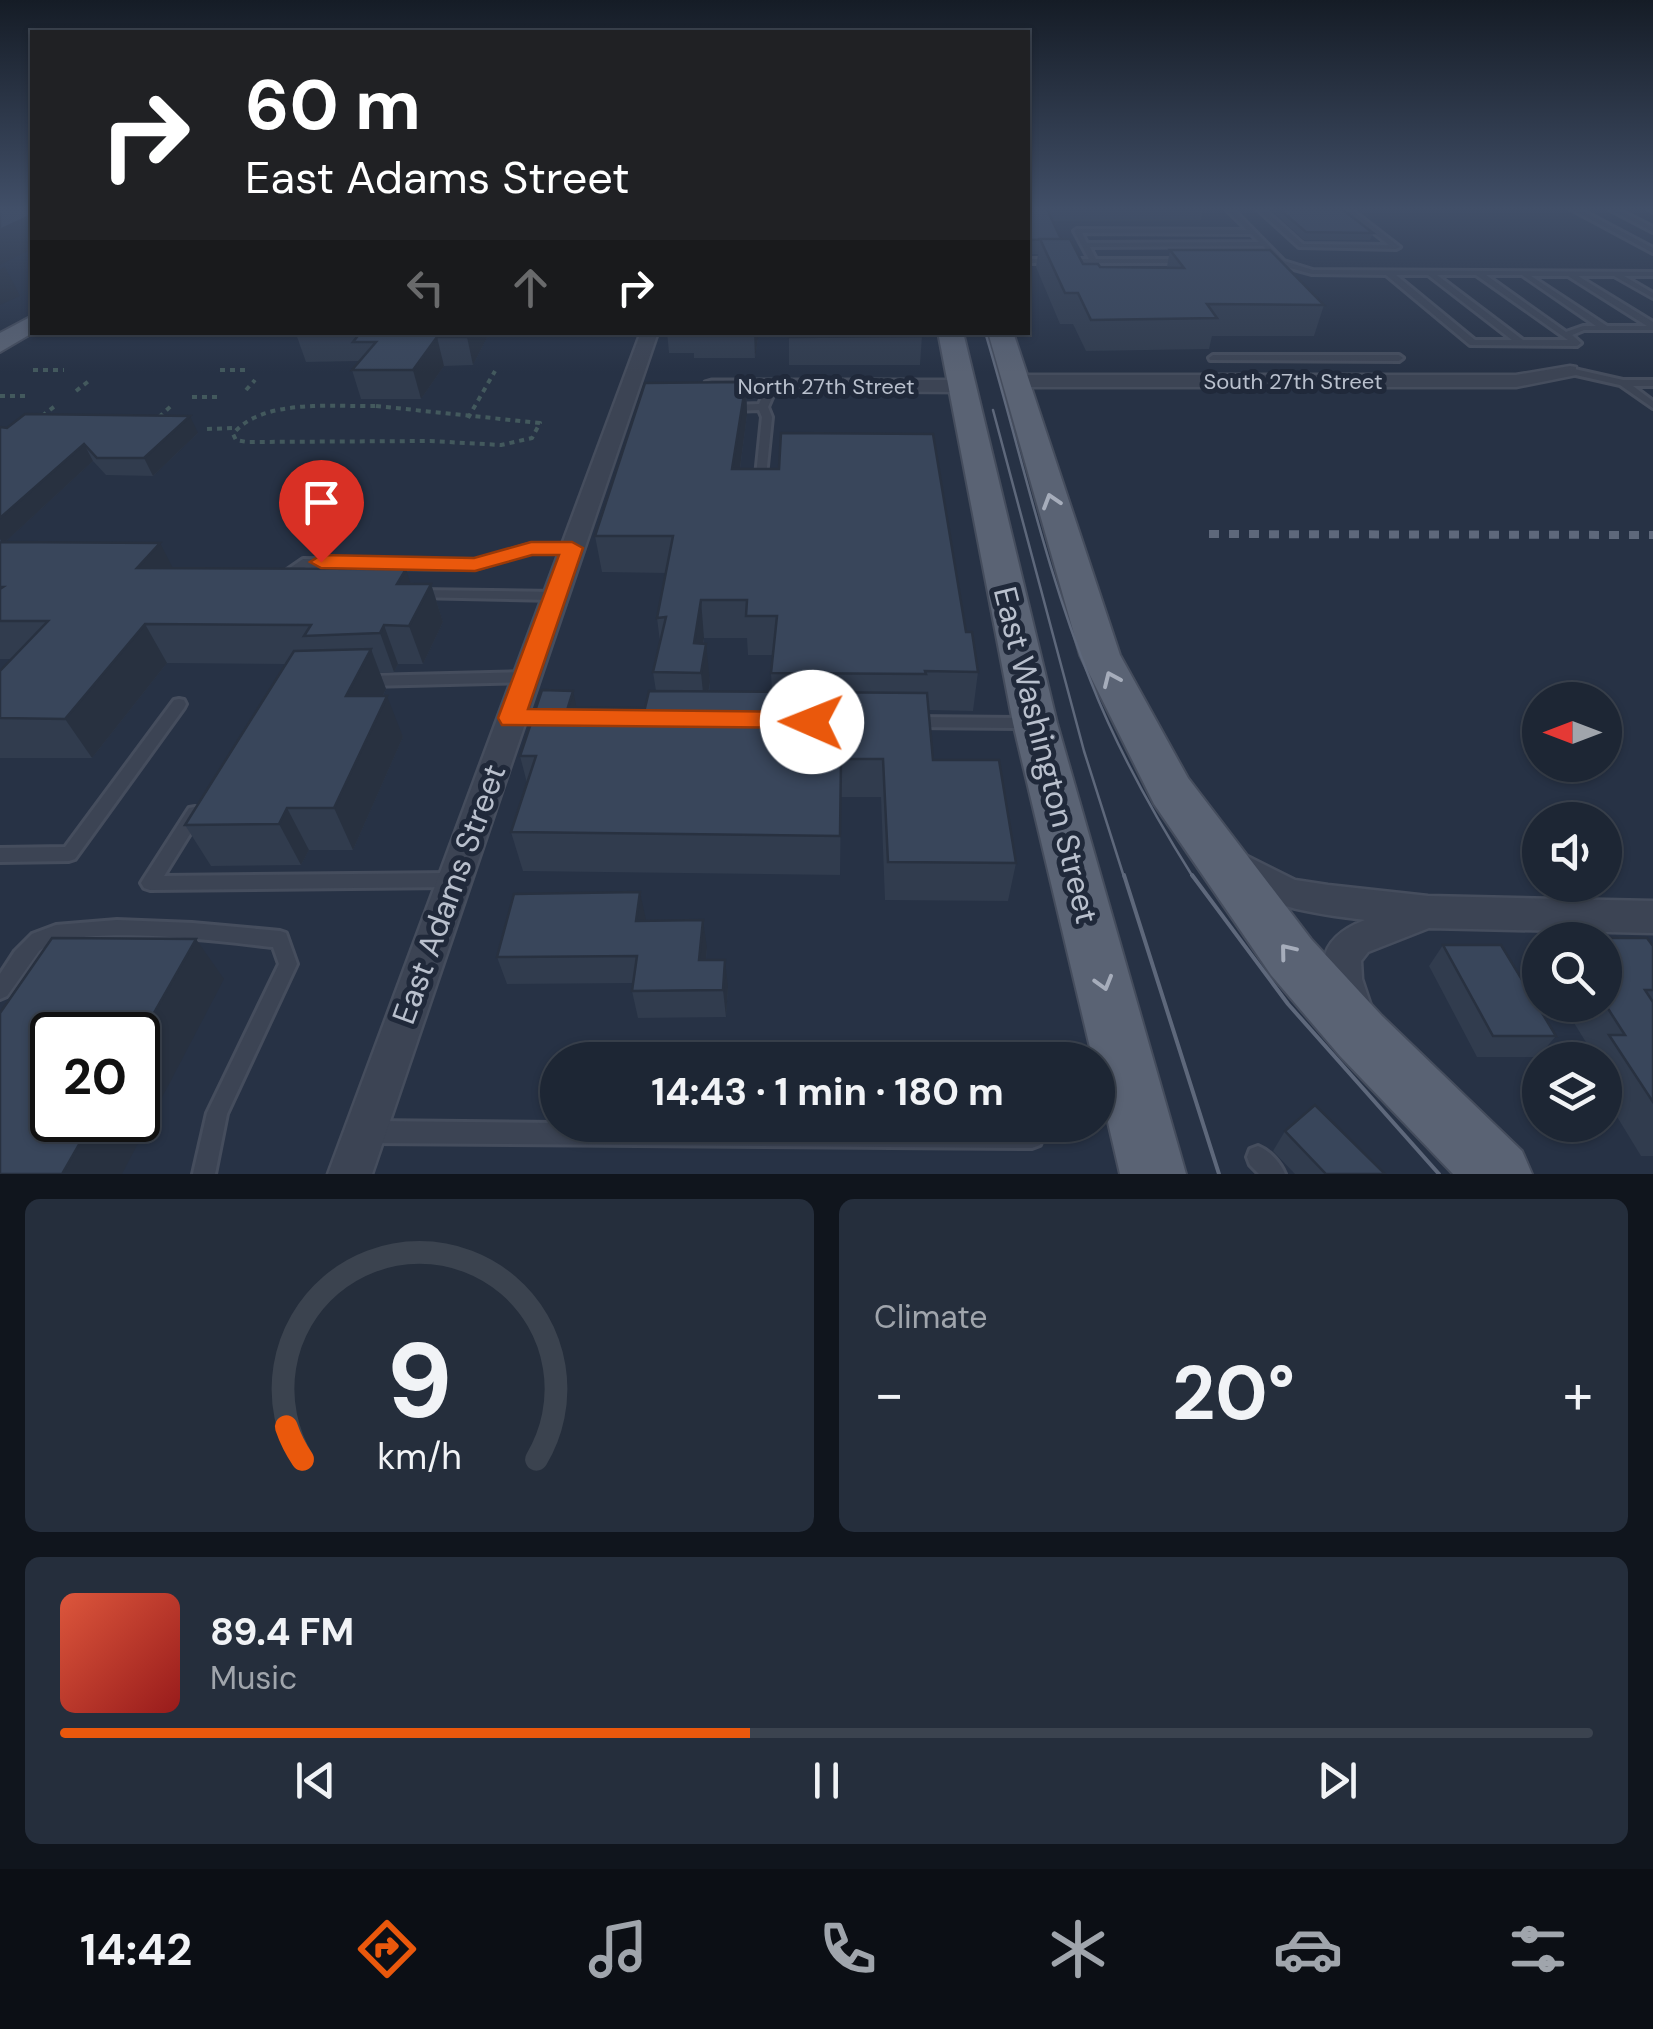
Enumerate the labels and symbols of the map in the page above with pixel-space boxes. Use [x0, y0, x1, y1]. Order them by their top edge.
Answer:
street label: South 27th Street [1203, 367, 1383, 396]
street label: North 27th Street [737, 372, 915, 401]
pin [279, 460, 364, 563]
one-way arrow [1042, 494, 1063, 511]
street label: East Washington Street [984, 582, 1108, 928]
position arrow [760, 670, 864, 774]
one-way arrow [1103, 671, 1123, 689]
north arrow [1522, 682, 1622, 782]
street label: East Adams Street [382, 758, 516, 1030]
one-way arrow [1281, 945, 1299, 963]
one-way arrow [1092, 974, 1113, 991]
speed limit sign: 20 [30, 1012, 160, 1142]

